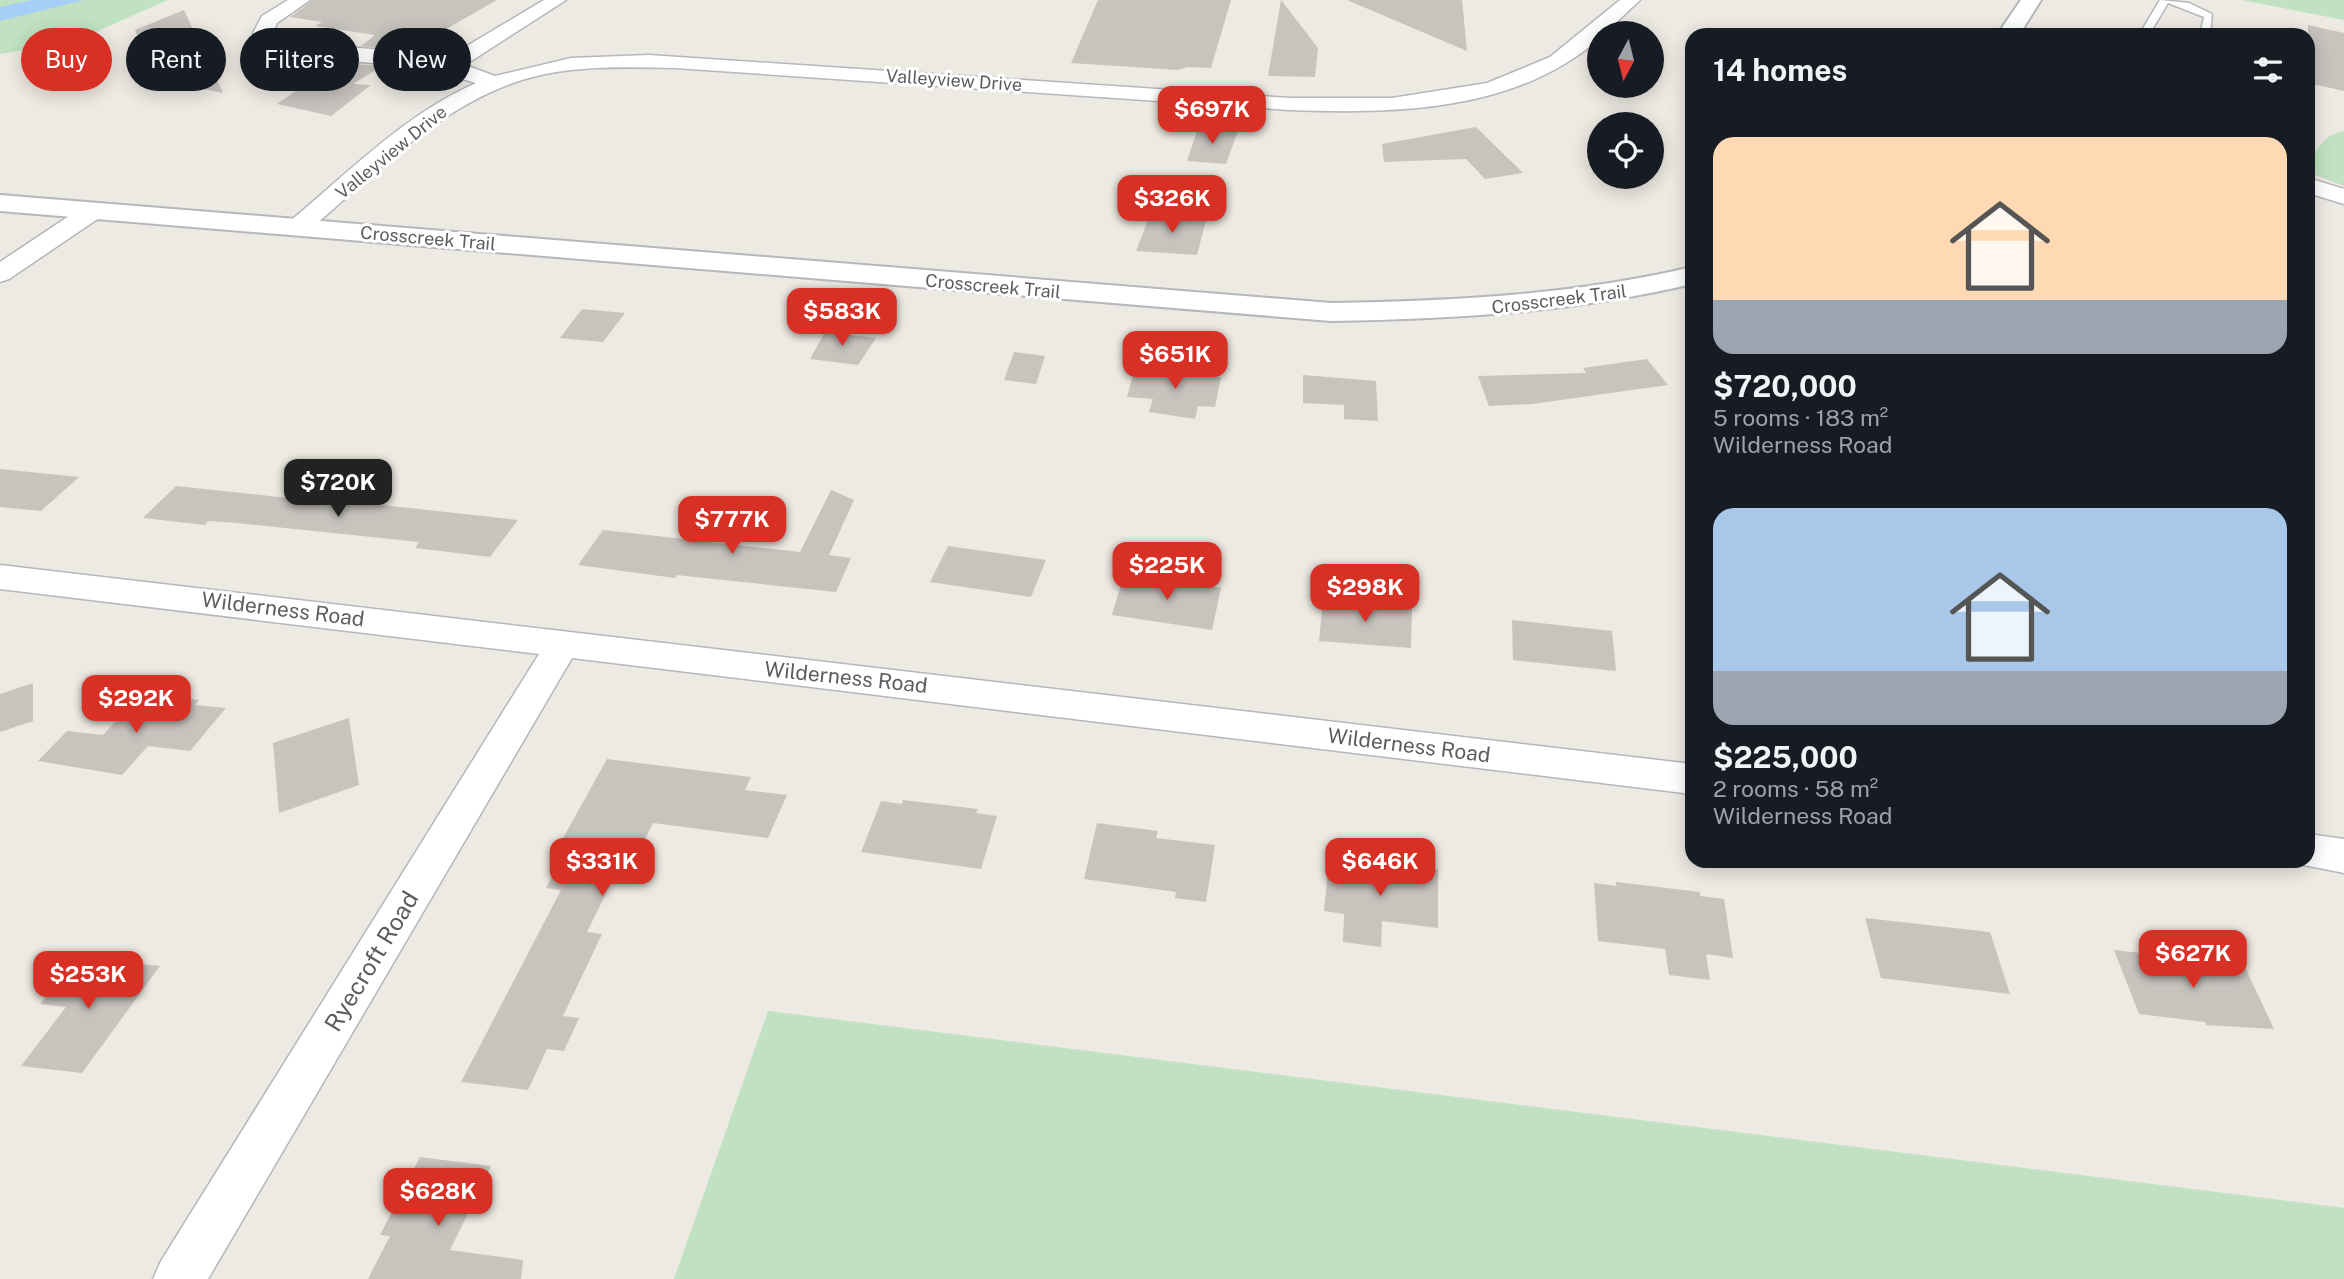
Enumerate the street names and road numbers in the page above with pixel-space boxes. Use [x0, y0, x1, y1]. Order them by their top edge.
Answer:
street label: Valleyview Drive [885, 65, 1023, 95]
street label: Valleyview Drive [331, 101, 451, 203]
street label: Crosscreek Trail [359, 222, 497, 254]
street label: Crosscreek Trail [924, 270, 1062, 302]
street label: Crosscreek Trail [1490, 280, 1628, 318]
street label: Wilderness Road [200, 587, 366, 631]
street label: Wilderness Road [763, 656, 929, 698]
street label: Wilderness Road [1326, 723, 1492, 767]
street label: Ryecroft Road [318, 886, 424, 1036]

